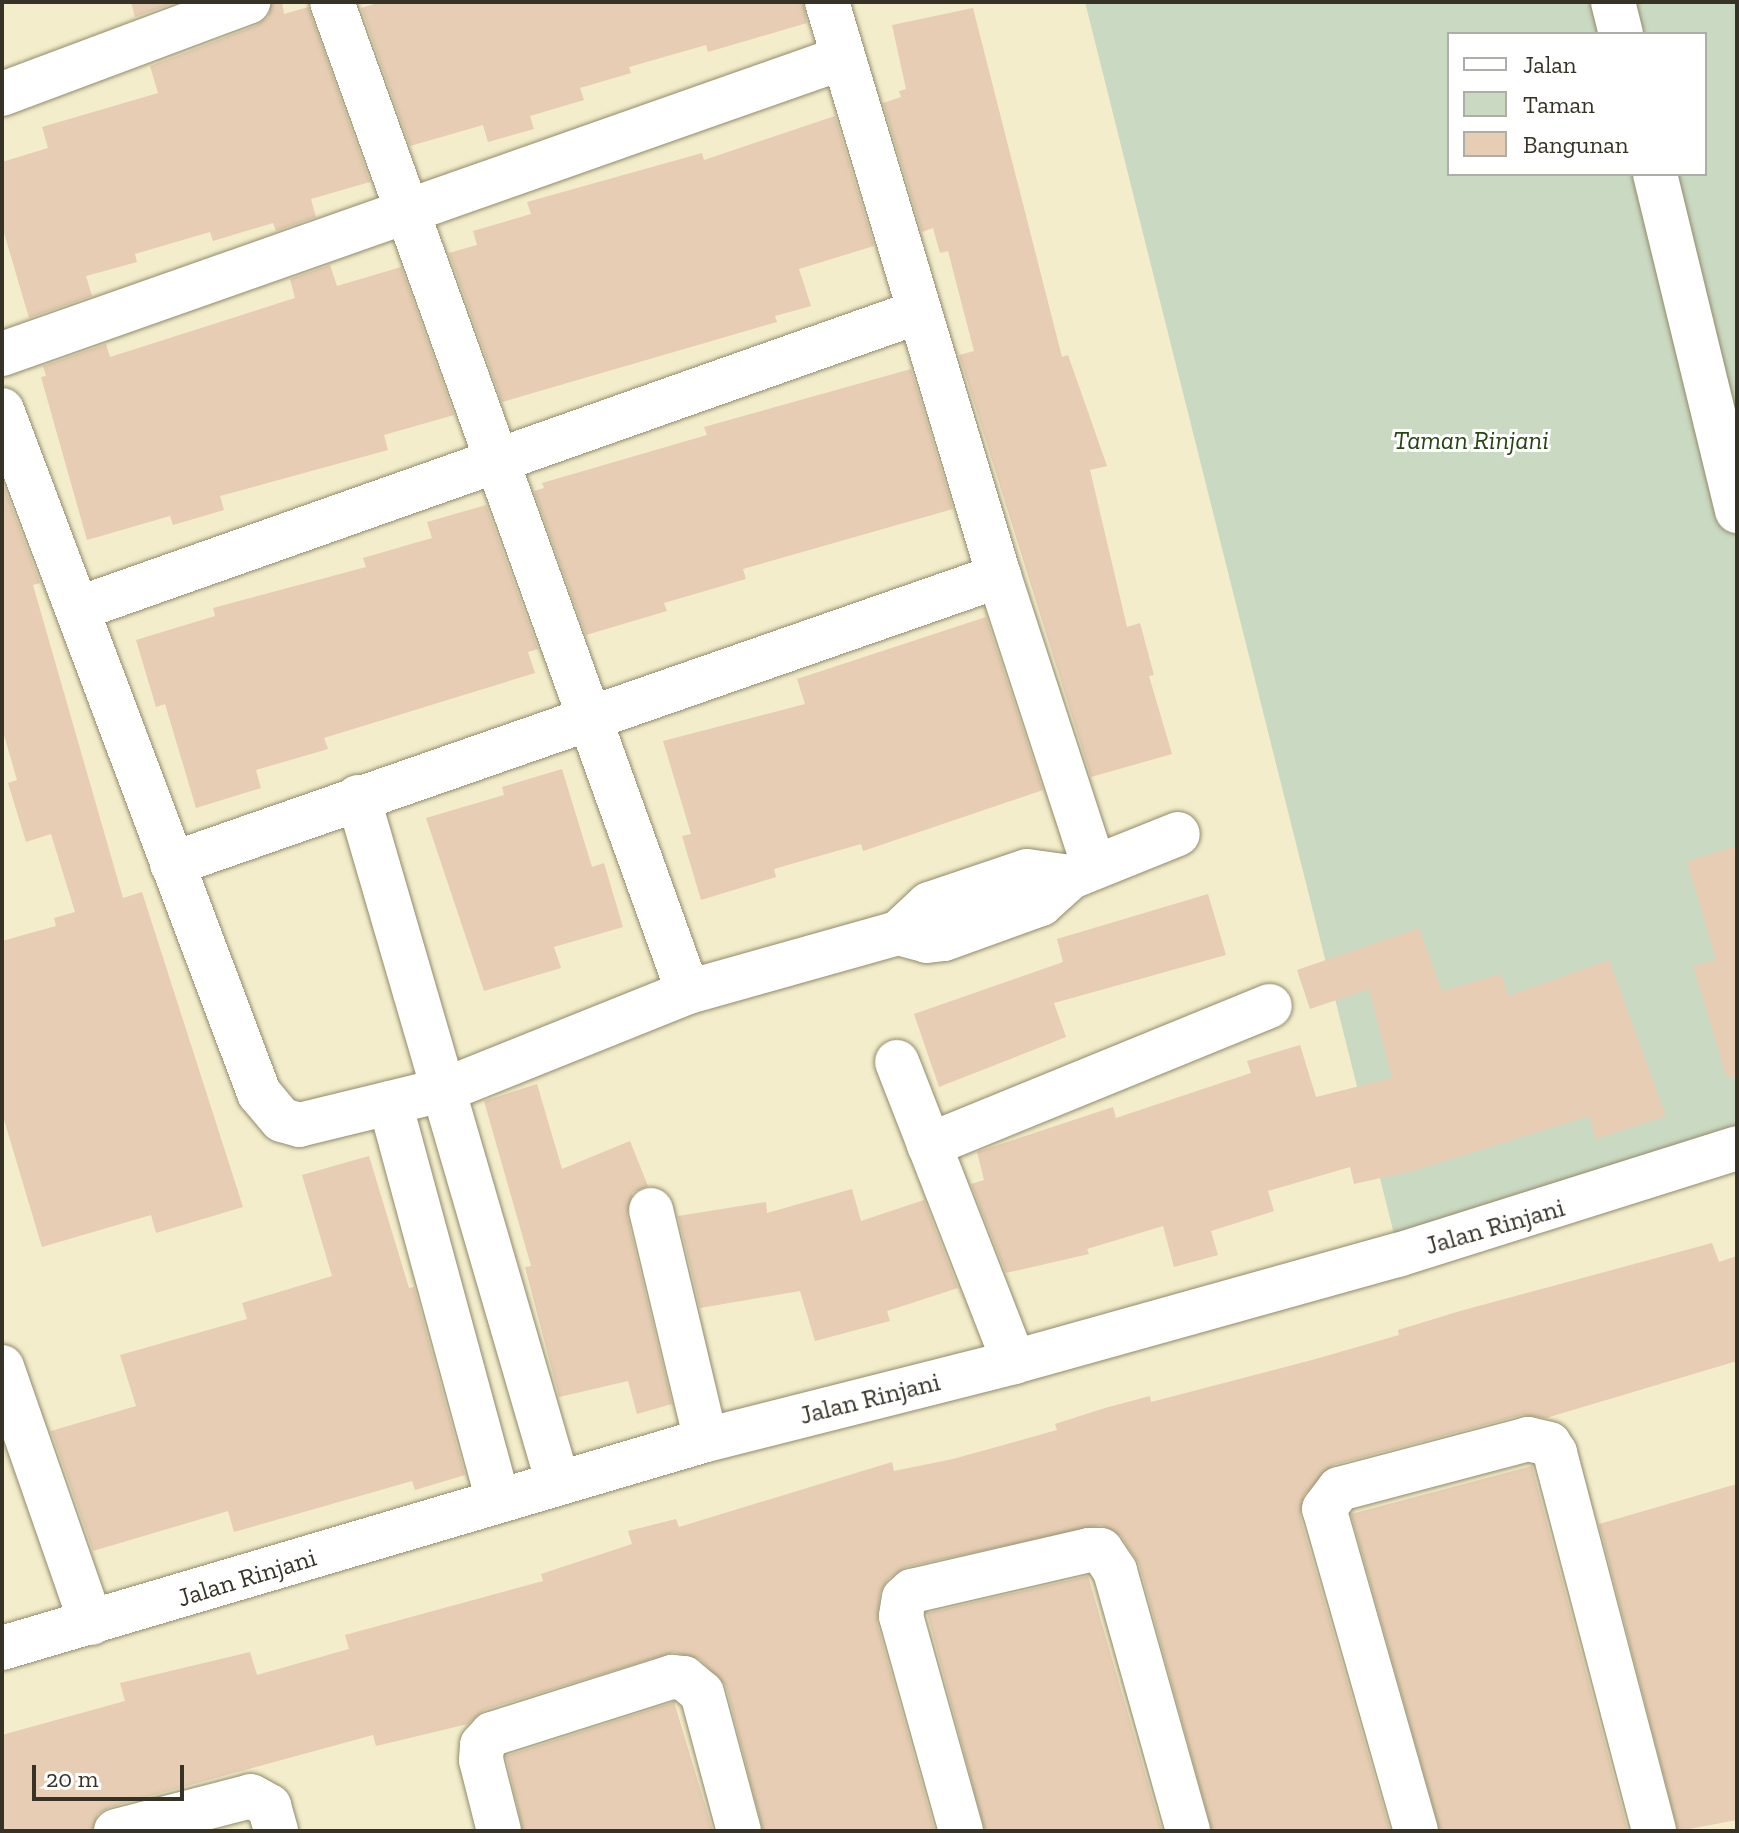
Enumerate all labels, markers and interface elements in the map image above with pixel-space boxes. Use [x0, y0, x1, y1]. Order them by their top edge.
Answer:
legend [1447, 32, 1707, 176]
text: Jalan [1523, 50, 1577, 79]
text: Taman [1523, 90, 1595, 119]
text: Bangunan [1523, 130, 1629, 159]
park label: Taman Rinjani [1393, 425, 1549, 457]
street label: Jalan Rinjani [1422, 1192, 1568, 1262]
street label: Jalan Rinjani [797, 1367, 943, 1431]
street label: Jalan Rinjani [174, 1542, 320, 1614]
scale bar [36, 1749, 188, 1799]
text: 20 m [46, 1764, 98, 1793]

